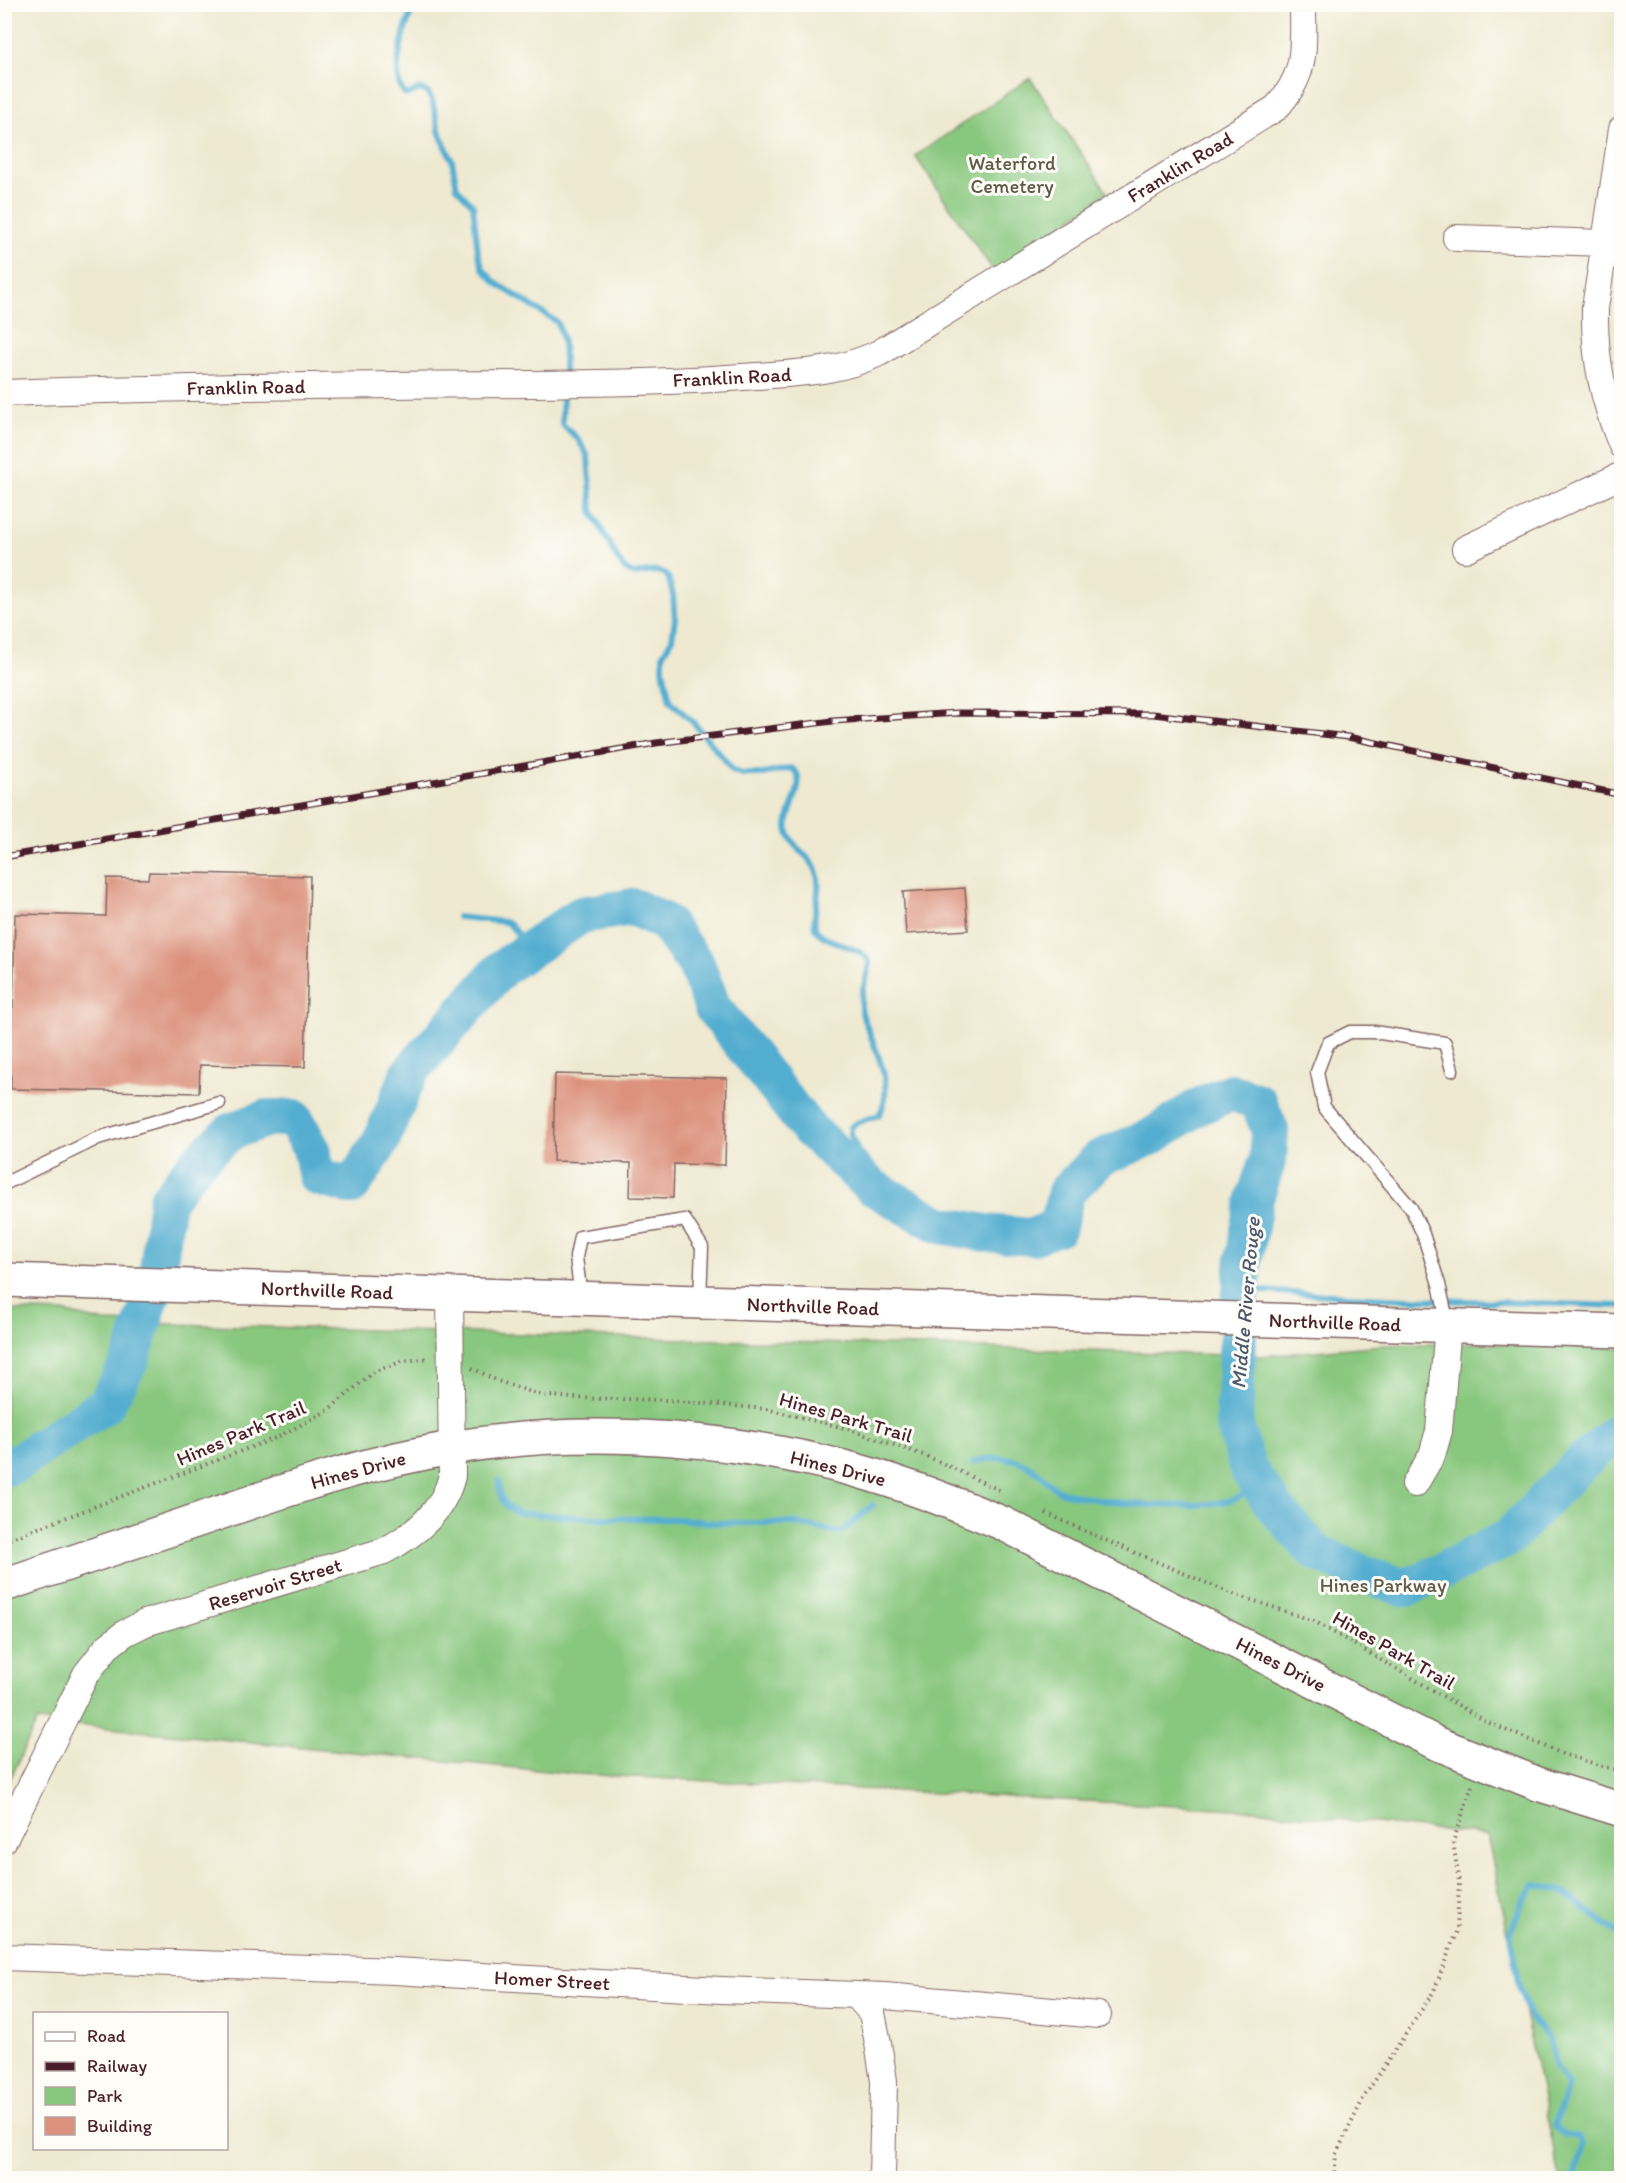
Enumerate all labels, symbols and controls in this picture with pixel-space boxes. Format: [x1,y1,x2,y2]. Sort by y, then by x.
street label: Franklin Road [1123,126,1237,208]
park label: Waterford Cemetery [968,151,1056,198]
street label: Franklin Road [672,362,792,392]
street label: Franklin Road [186,374,306,400]
water label: Middle River Rouge [1225,1215,1265,1390]
street label: Northville Road [260,1276,394,1304]
street label: Northville Road [746,1292,880,1320]
street label: Northville Road [1268,1308,1402,1336]
street label: Hines Park Trail [777,1386,916,1448]
street label: Hines Park Trail [173,1395,309,1471]
street label: Hines Drive [788,1445,888,1491]
street label: Hines Drive [308,1446,408,1494]
street label: Reservoir Street [206,1552,344,1616]
park label: Hines Parkway [1320,1573,1447,1597]
street label: Hines Park Trail [1328,1605,1460,1695]
street label: Hines Drive [1232,1631,1330,1697]
street label: Homer Street [494,1965,611,1995]
legend [33,2012,228,2150]
text: Road [87,2025,126,2047]
text: Railway [87,2055,148,2077]
text: Park [87,2085,122,2107]
text: Building [87,2115,153,2137]

